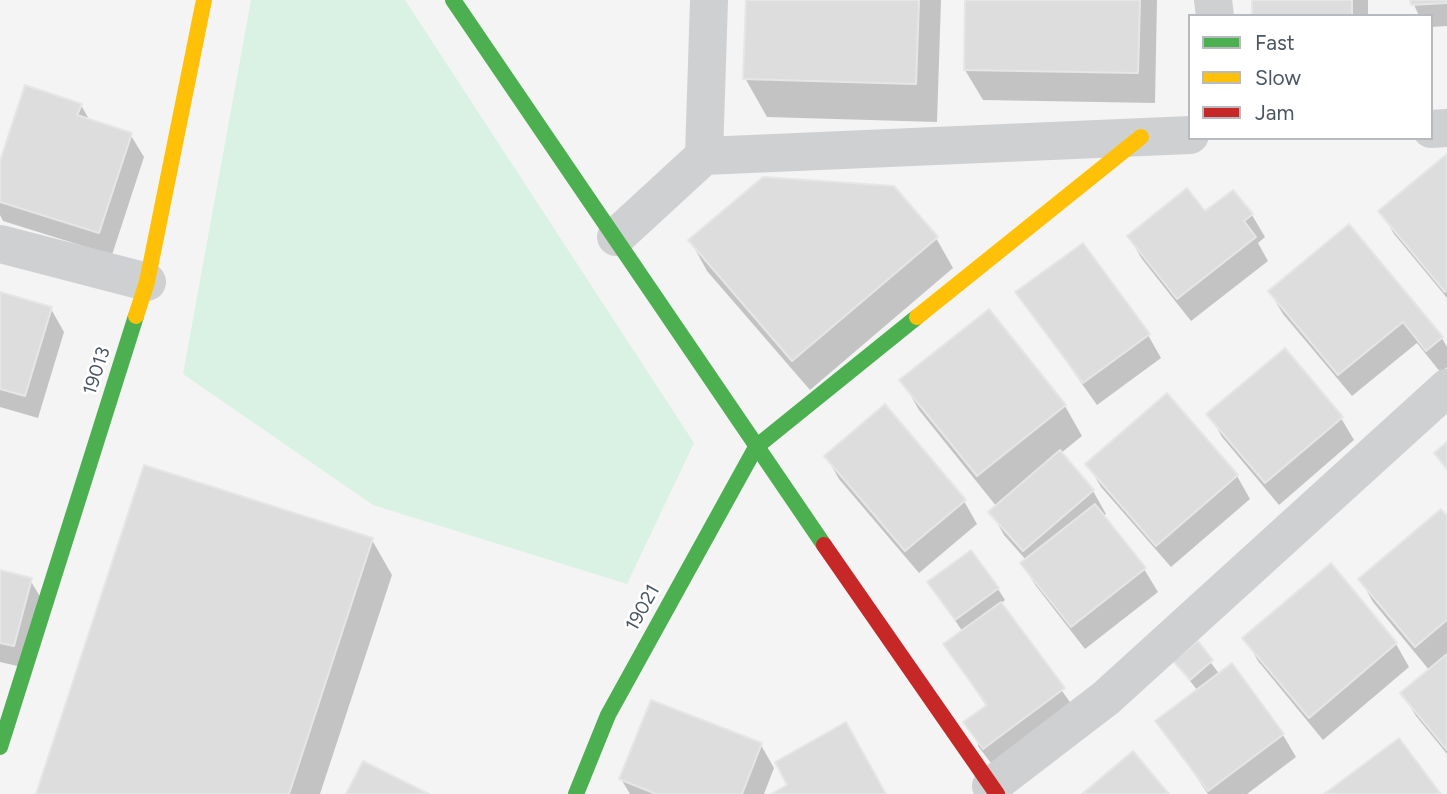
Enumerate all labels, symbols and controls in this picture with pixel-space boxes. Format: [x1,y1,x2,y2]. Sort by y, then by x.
legend [1188,14,1433,140]
text: Fast [1255,30,1295,55]
text: Slow [1255,65,1301,90]
text: Jam [1255,100,1294,125]
street label: 19013 [79,344,115,398]
street label: 19021 [621,581,665,635]

